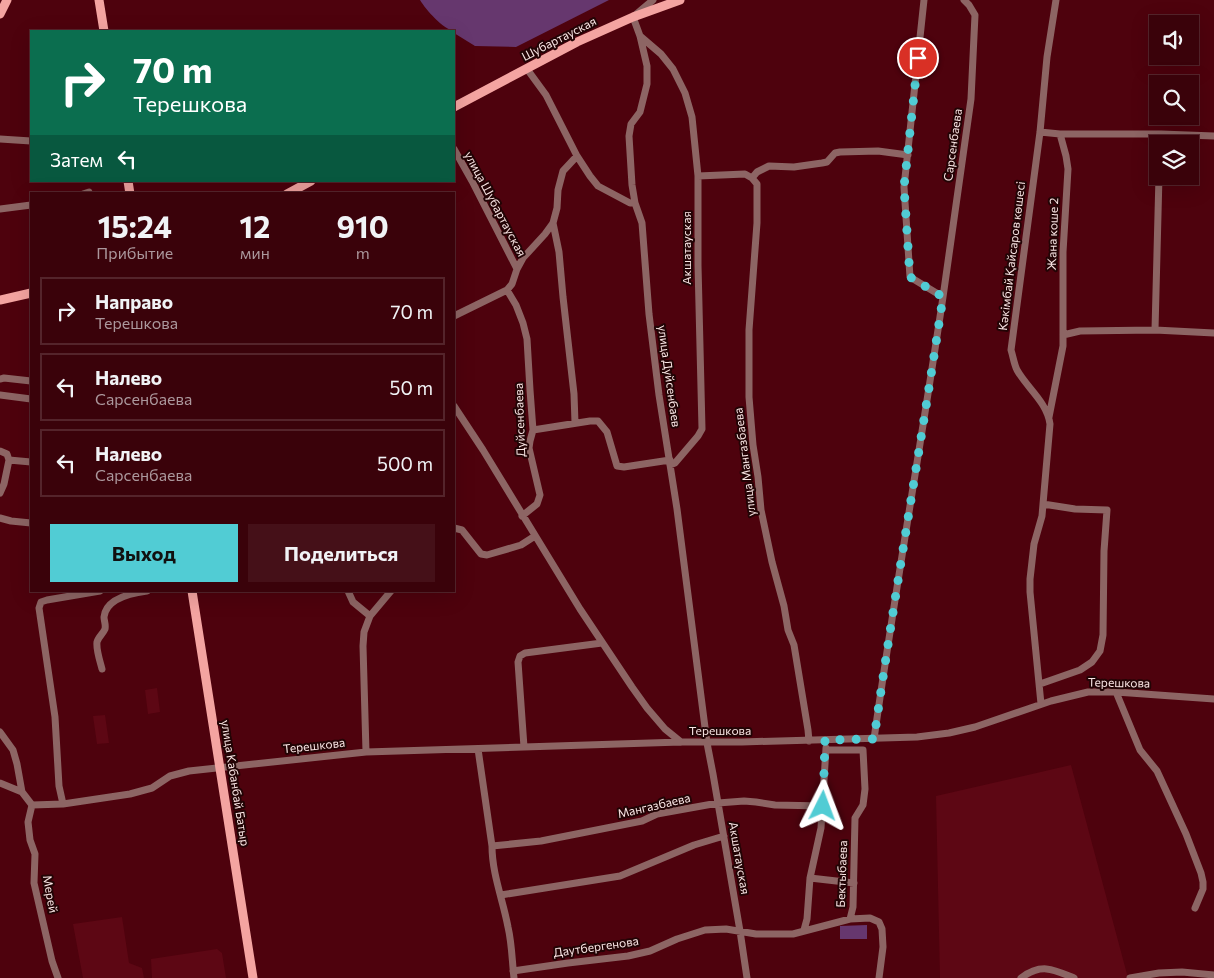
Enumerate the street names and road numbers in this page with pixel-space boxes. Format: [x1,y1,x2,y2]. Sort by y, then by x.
street label: Шубартауская [519,13,598,63]
street label: Сарсенбаева [940,108,964,182]
street label: улица Шубартауская [462,149,530,258]
street label: Кәкімбай Қайсаров көшесі [995,180,1027,331]
street label: Жана коше 2 [1044,197,1060,270]
street label: Акшатауская [679,211,693,285]
street label: улица Дуйсенбаев [656,324,684,428]
street label: Дуйсенбаева [511,383,527,457]
street label: улица Мангазбаева [730,407,758,517]
street label: Терешкова [1088,674,1150,690]
street label: улица Кабанбай Батыр [219,719,253,847]
street label: Терешкова [689,723,751,737]
street label: Терешкова [282,735,346,755]
street label: Мангазбаева [616,790,691,820]
street label: Акшатауская [727,820,753,895]
street label: Бектыбаева [833,840,849,908]
street label: Мерей [41,874,61,914]
street label: Даутбергенова [552,933,639,959]

